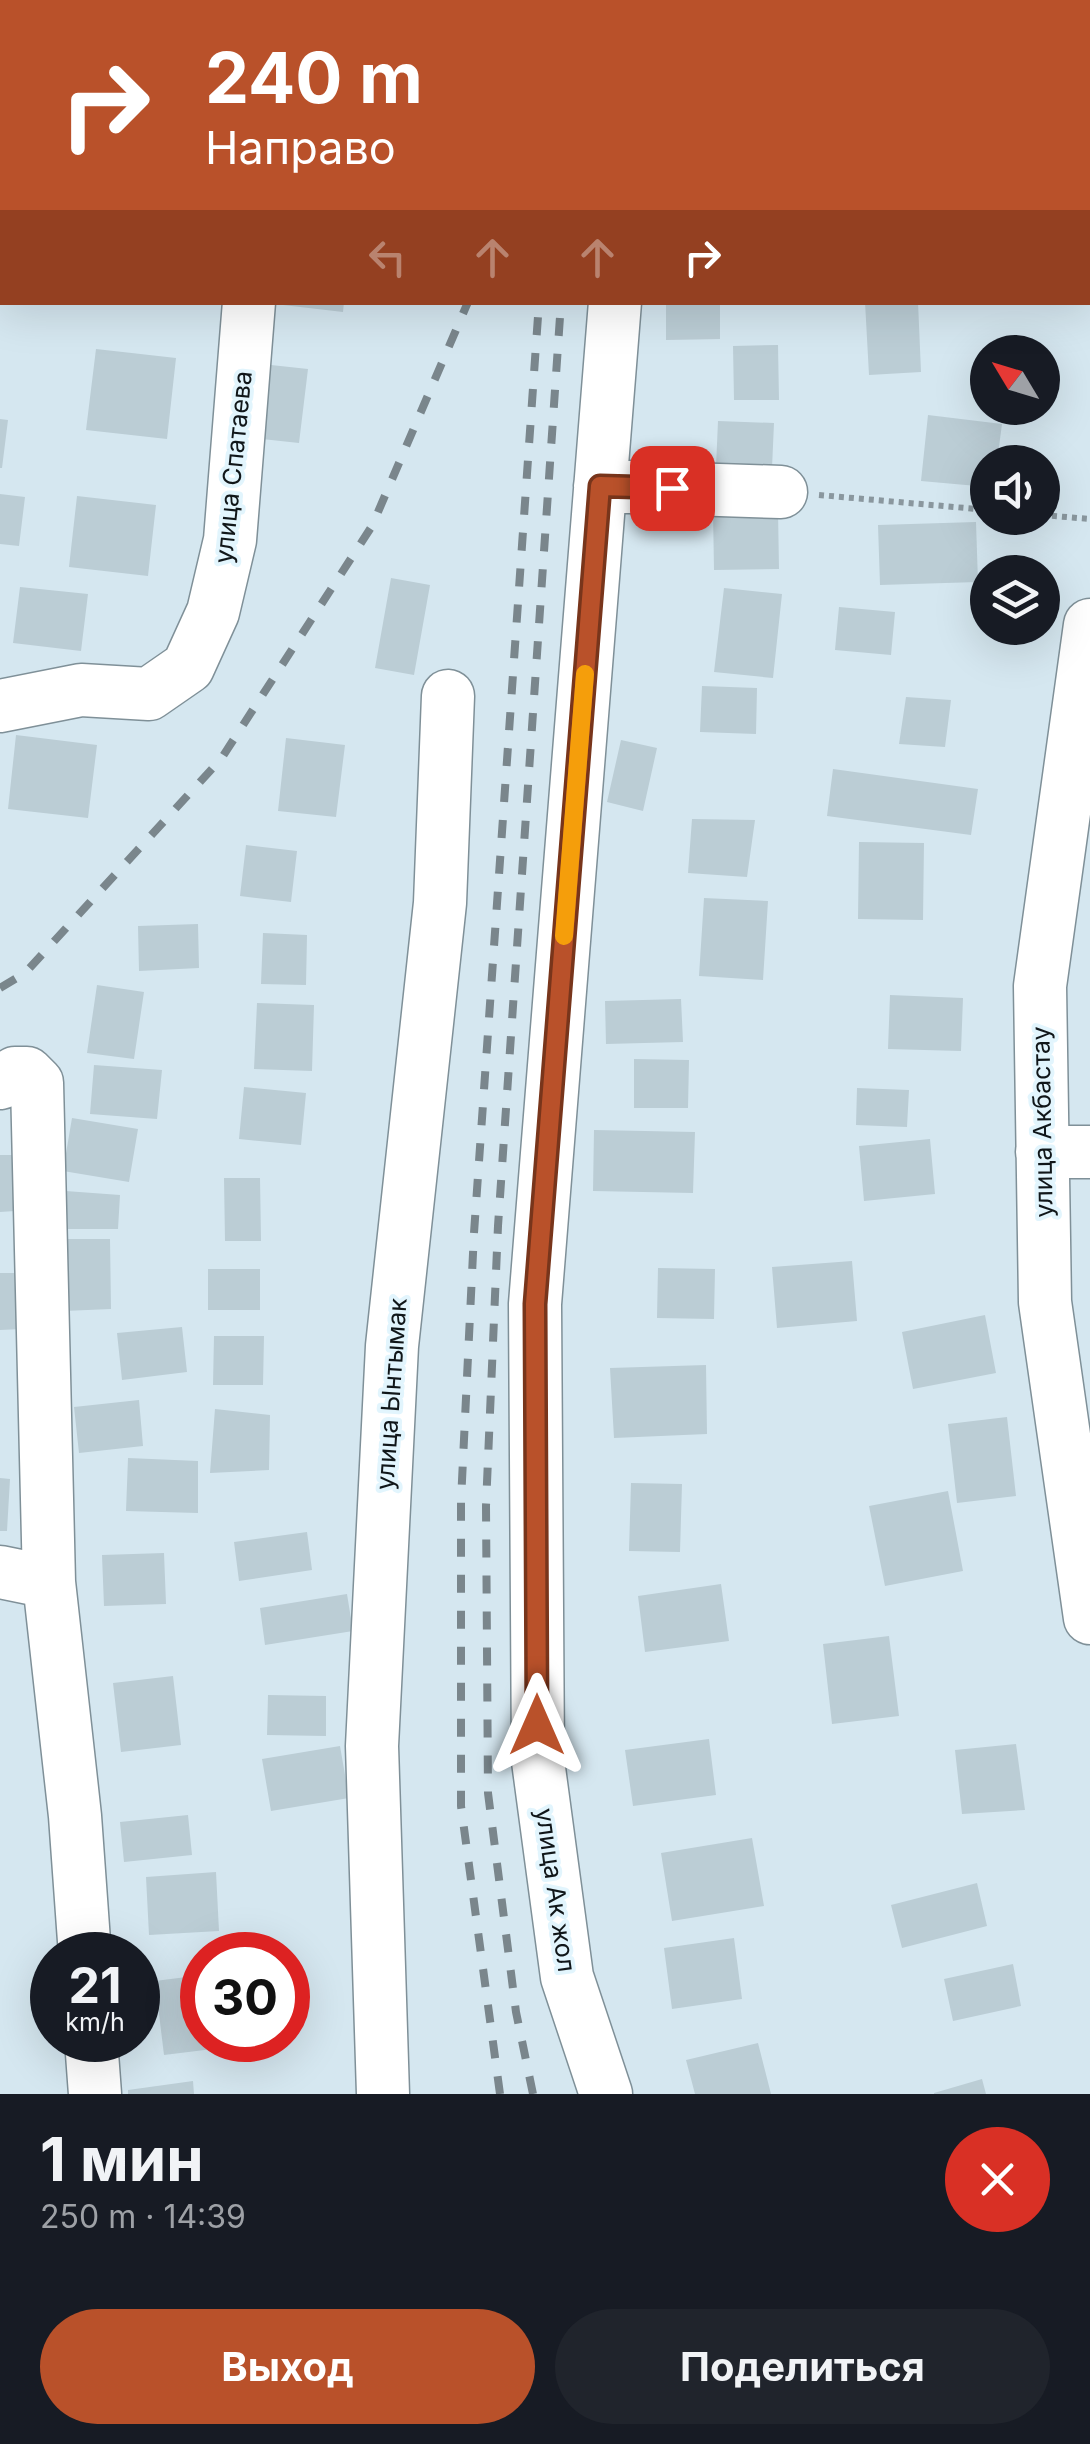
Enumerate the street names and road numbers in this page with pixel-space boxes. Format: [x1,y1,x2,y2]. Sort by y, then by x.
street label: улица Спатаева [208,369,258,565]
street label: улица Акбастау [1025,1026,1059,1218]
street label: улица Ынтымак [369,1297,413,1491]
street label: улица Ак жол [530,1806,582,1974]

